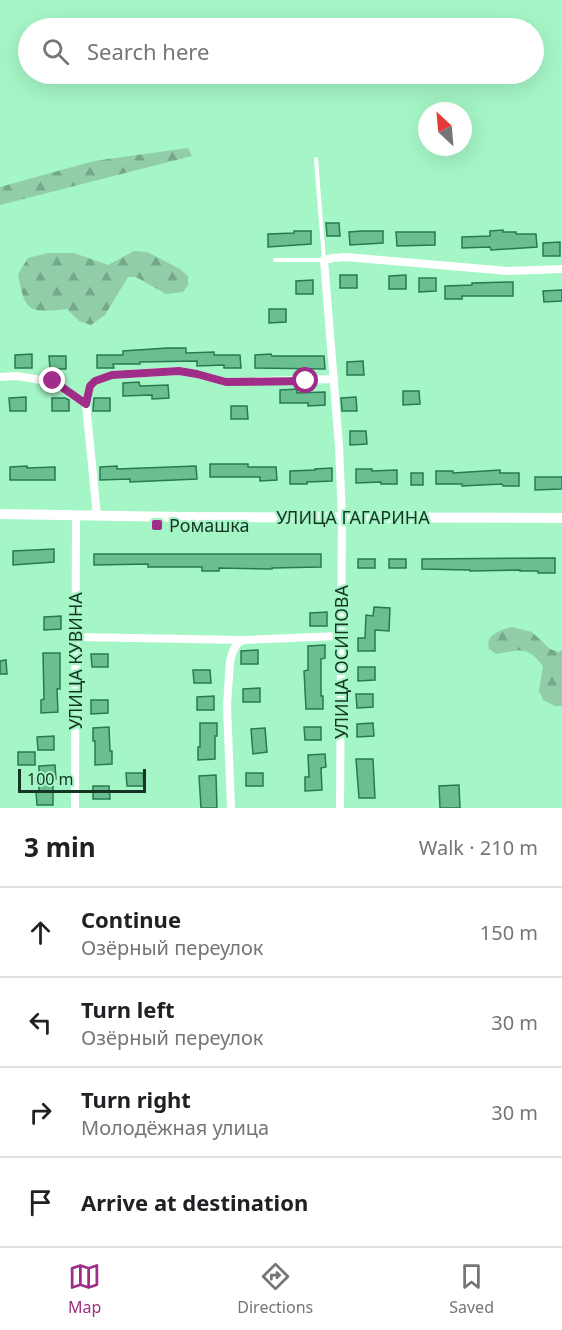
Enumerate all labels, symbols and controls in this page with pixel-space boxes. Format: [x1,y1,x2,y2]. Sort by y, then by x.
search box [18,18,544,84]
icon: search [39,35,72,68]
text: Search here [87,36,209,66]
north arrow [418,102,472,156]
route end [39,367,65,393]
route start [292,367,318,393]
street label: УЛИЦА ГАГАРИНА [276,505,430,529]
place label: Ромашка [169,513,250,537]
marker: Ромашка [150,518,164,532]
street label: УЛИЦА ОСИПОВА [329,584,353,739]
street label: УЛИЦА КУВИНА [63,592,87,730]
scale bar [18,766,146,794]
text: 100 m [27,768,74,790]
text: 3 min [24,829,96,865]
text: Walk · 210 m [419,834,538,861]
text: Continue [81,904,181,934]
icon: ahead [24,916,57,949]
text: 150 m [480,919,538,946]
text: Озёрный переулок [81,934,263,961]
text: Turn left [81,994,175,1024]
icon: left [24,1006,57,1039]
text: 30 m [491,1009,538,1036]
text: Озёрный переулок [81,1024,263,1051]
text: Turn right [81,1084,191,1114]
icon: right [24,1096,57,1129]
text: 30 m [491,1099,538,1126]
text: Молодёжная улица [81,1114,269,1141]
icon: arrive [24,1186,57,1219]
text: Arrive at destination [81,1187,308,1217]
tab: Map [68,1260,101,1318]
tab: Directions [237,1260,313,1318]
tab: Saved [449,1260,494,1318]

